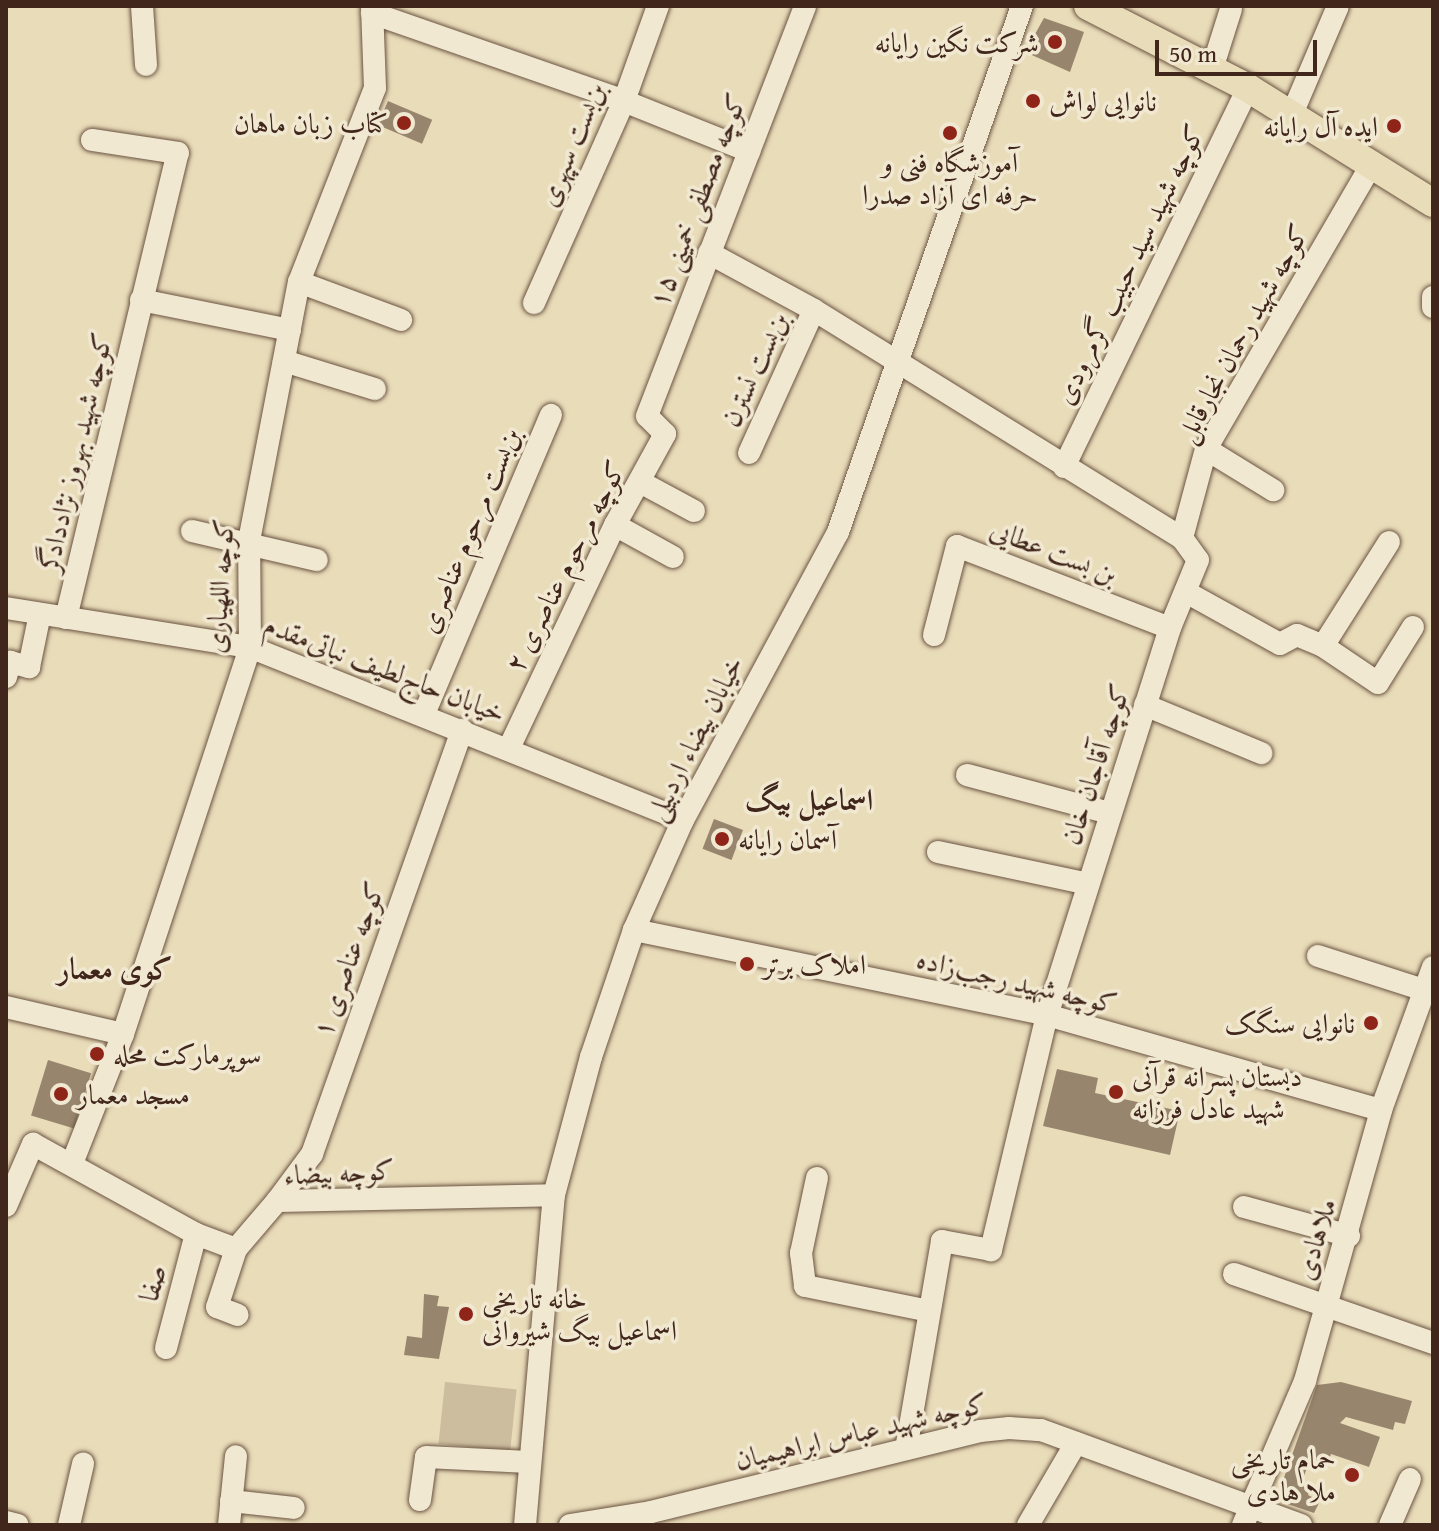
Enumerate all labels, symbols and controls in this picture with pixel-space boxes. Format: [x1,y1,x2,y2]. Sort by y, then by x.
scale bar [1159,24,1321,74]
place label: شرکت نگین رایانه [874,25,1039,59]
marker: شرکت نگین رایانه [1046,33,1064,51]
text: 50 m [1169,36,1217,71]
street label: بن‌بست سپهری [530,77,612,211]
place label: نانوایی لواش [1049,84,1157,118]
street label: کوچه مصطفی خمینی ۱۵ [641,88,753,312]
marker: نانوایی لواش [1024,92,1042,110]
place label: کتاب زبان ماهان [234,106,388,140]
place label: ایده آل رایانه [1263,109,1378,143]
marker: کتاب زبان ماهان [395,114,413,132]
marker: ایده آل رایانه [1385,117,1403,135]
street label: کوچه شهید سید حبیب گرمرودی [1047,119,1211,409]
marker: آموزشگاه فنی و حرفه ای آزاد صدرا [941,124,959,142]
place label: آموزشگاه فنی و حرفه ای آزاد صدرا [862,145,1038,211]
street label: کوچه شهید رحمان نجارقابل [1168,218,1316,448]
street label: بن‌بست نسترن [713,306,795,432]
street label: کوچه شهید بهروز نژاددادگر [31,329,119,575]
street label: بن‌بست مرحوم عناصری [411,422,527,638]
street label: کوچه مرحوم عناصری ۲ [497,455,633,677]
street label: بن بست عطایی [986,511,1122,591]
street label: کوچه اللهیاری [198,517,240,655]
street label: خیابان حاج‌لطیف نباتی‌مقدم [260,607,510,729]
street label: خیابان بیضاء اردبیلی [638,650,750,826]
street label: کوچه آقاجان خان [1053,679,1137,849]
district label: اسماعیل بیگ [745,781,873,817]
place label: آسمان رایانه [738,822,837,856]
marker: آسمان رایانه [713,830,731,848]
street label: کوچه عناصری ۱ [304,877,392,1041]
street label: کوچه شهید رجب‌زاده [913,942,1121,1020]
place label: املاک برتر [763,947,866,981]
district label: کوی معمار [57,950,173,986]
marker: املاک برتر [738,955,756,973]
place label: نانوایی سنگک [1225,1006,1355,1040]
marker: نانوایی سنگک [1362,1014,1380,1032]
place label: سوپرمارکت محله [113,1037,261,1071]
marker: سوپرمارکت محله [88,1045,106,1063]
place label: دبستان پسرانه قرآنی شهید عادل فرزانه [1132,1059,1302,1125]
place label: مسجد معمار [77,1077,190,1111]
marker: دبستان پسرانه قرآنی شهید عادل فرزانه [1107,1083,1125,1101]
marker: مسجد معمار [52,1085,70,1103]
street label: کوچه بیضاء [283,1152,395,1192]
street label: ملاهادی [1287,1194,1343,1284]
street label: صفا [131,1261,173,1305]
place label: خانه تاریخی اسماعیل بیگ شیروانی [482,1281,677,1347]
marker: خانه تاریخی اسماعیل بیگ شیروانی [457,1305,475,1323]
street label: کوچه شهید عباس ابراهیمیان [731,1386,991,1476]
place label: حمام تاریخی ملا هادی [1231,1442,1336,1508]
marker: حمام تاریخی ملا هادی [1343,1466,1361,1484]

